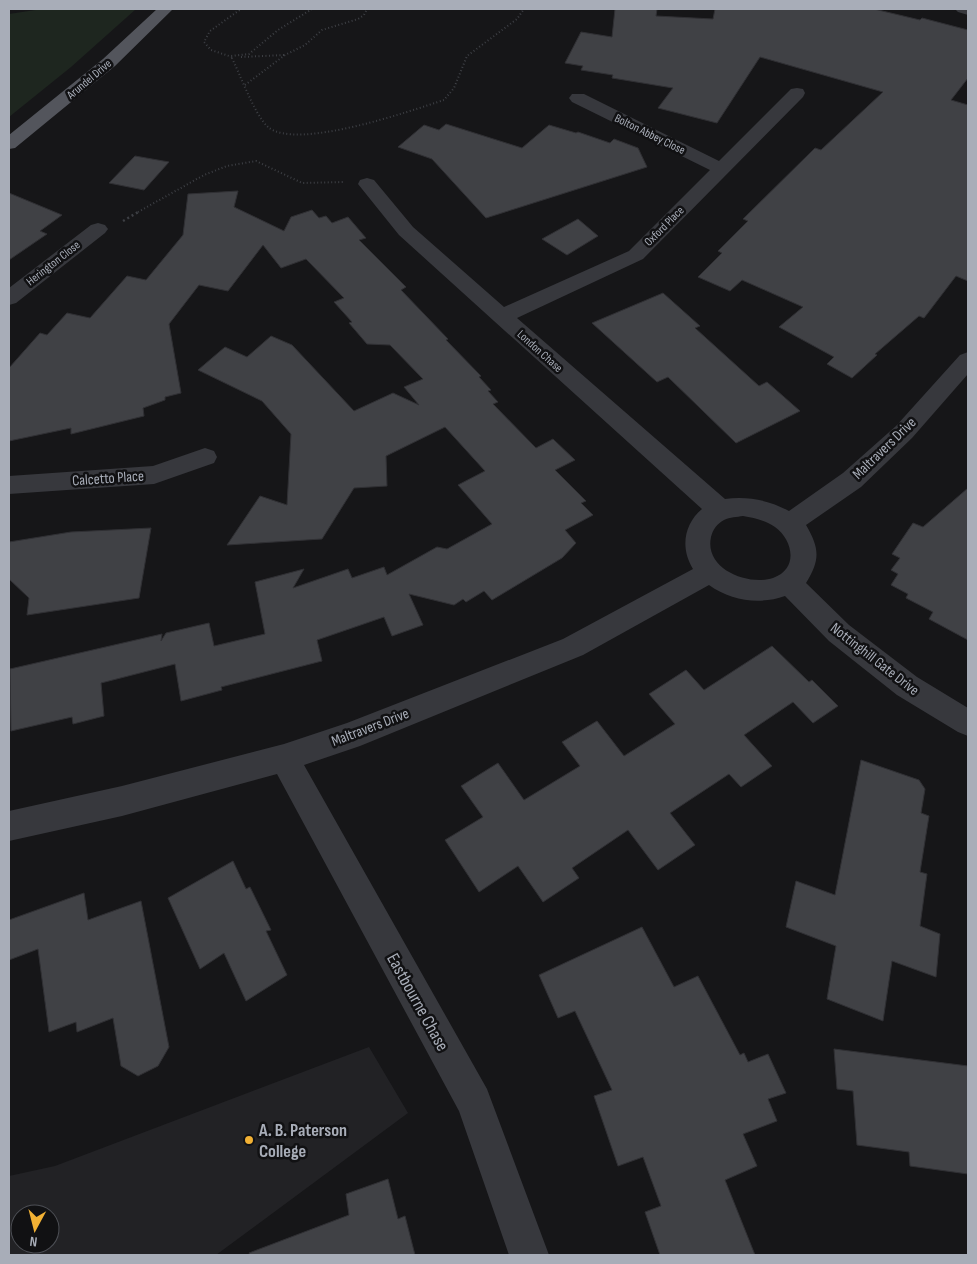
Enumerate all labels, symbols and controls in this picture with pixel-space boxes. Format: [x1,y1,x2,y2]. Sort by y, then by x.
street label: Arundel Drive [63,56,115,103]
street label: Bolton Abbey Close [612,111,688,158]
street label: Oxford Place [641,203,688,249]
street label: Herington Close [23,238,83,289]
street label: London Chase [514,327,566,376]
street label: Maltravers Drive [848,413,920,484]
street label: Calcetto Place [71,467,145,490]
street label: Nottinghill Gate Drive [826,619,923,700]
street label: Maltravers Drive [329,704,412,751]
street label: Eastbourne Chase [382,950,453,1055]
place label: A. B. Paterson College [258,1120,347,1162]
marker: A. B. Paterson College [243,1134,255,1146]
north arrow [10,1204,60,1254]
text: N [29,1233,38,1250]

